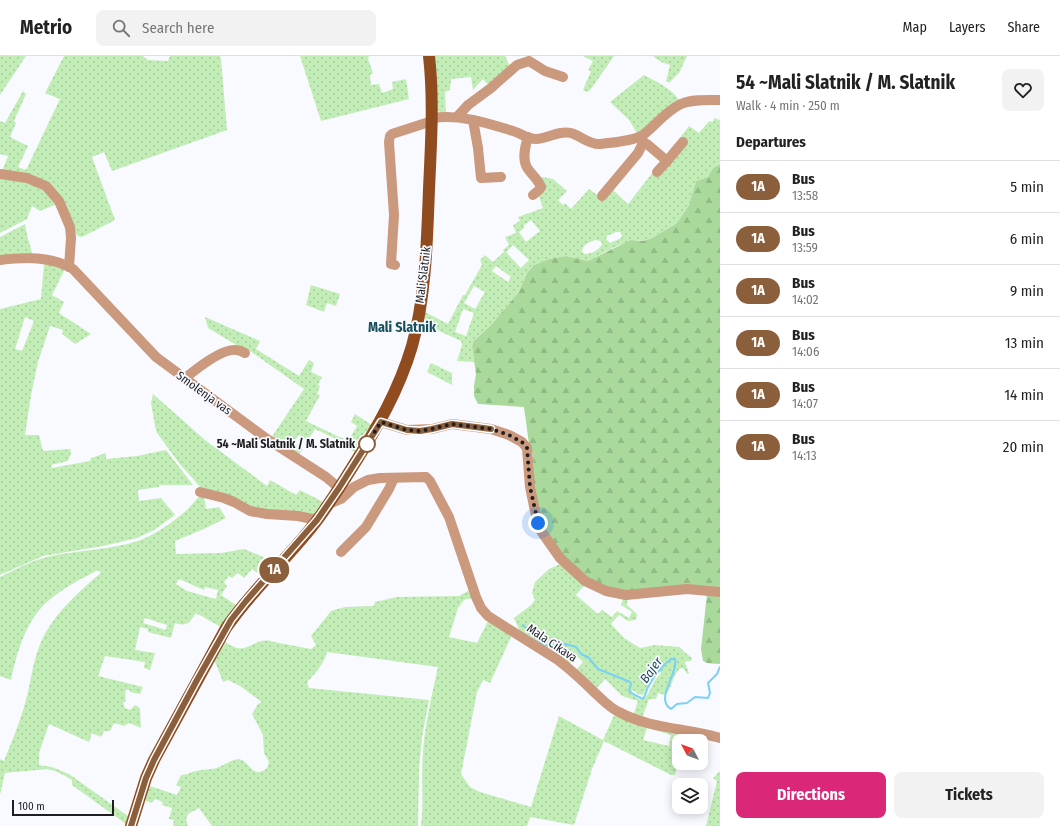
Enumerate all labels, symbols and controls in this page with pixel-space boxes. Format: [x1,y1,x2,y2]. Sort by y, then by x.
search box [96,10,376,46]
text: Metrio [20,16,72,39]
icon: search [110,17,132,39]
text: Search here [142,19,214,37]
text: Map [903,19,927,36]
text: Layers [949,19,985,36]
text: Share [1007,19,1040,36]
button: heart [1002,69,1044,111]
text: 54 ~Mali Slatnik / M. Slatnik [736,71,955,94]
text: Walk · 4 min · 250 m [736,98,840,113]
text: Departures [736,133,806,151]
text: Bus [792,170,815,188]
text: 1A [751,178,765,195]
text: 5 min [1010,178,1044,196]
text: 13:58 [792,188,818,203]
text: Bus [792,222,815,240]
text: 1A [751,230,765,247]
text: 6 min [1010,230,1044,248]
text: 13:59 [792,240,818,255]
street label: Mali Slatnik [413,245,433,304]
text: Bus [792,274,815,292]
text: 1A [751,282,765,299]
text: 9 min [1010,282,1044,300]
text: 14:02 [792,292,818,307]
district label: Mali Slatnik [368,319,437,336]
text: Bus [792,326,815,344]
text: 1A [751,334,765,351]
text: 13 min [1005,334,1044,352]
text: 14:06 [792,344,819,359]
street label: Smolenja vas [174,368,234,418]
text: Bus [792,378,815,396]
text: 1A [751,386,765,403]
text: 14 min [1004,386,1044,404]
text: 14:07 [792,396,818,411]
text: Bus [792,430,815,448]
marker: 54 ~Mali Slatnik / M. Slatnik [358,435,376,453]
place label: 54 ~Mali Slatnik / M. Slatnik [217,437,356,451]
text: 1A [751,438,765,455]
text: 20 min [1003,438,1044,456]
text: 14:13 [792,448,817,463]
your location [528,513,548,533]
line badge: 1A [256,557,292,583]
text: 1A [267,561,281,578]
street label: Mala Cikava [524,621,580,665]
water label: Bajer [637,654,666,686]
north arrow [672,734,708,770]
map controls [672,734,708,814]
button: Directions [736,772,886,818]
button: Tickets [894,772,1044,818]
button: layers [672,778,708,814]
scale bar [12,798,114,817]
text: 100 m [18,800,45,813]

